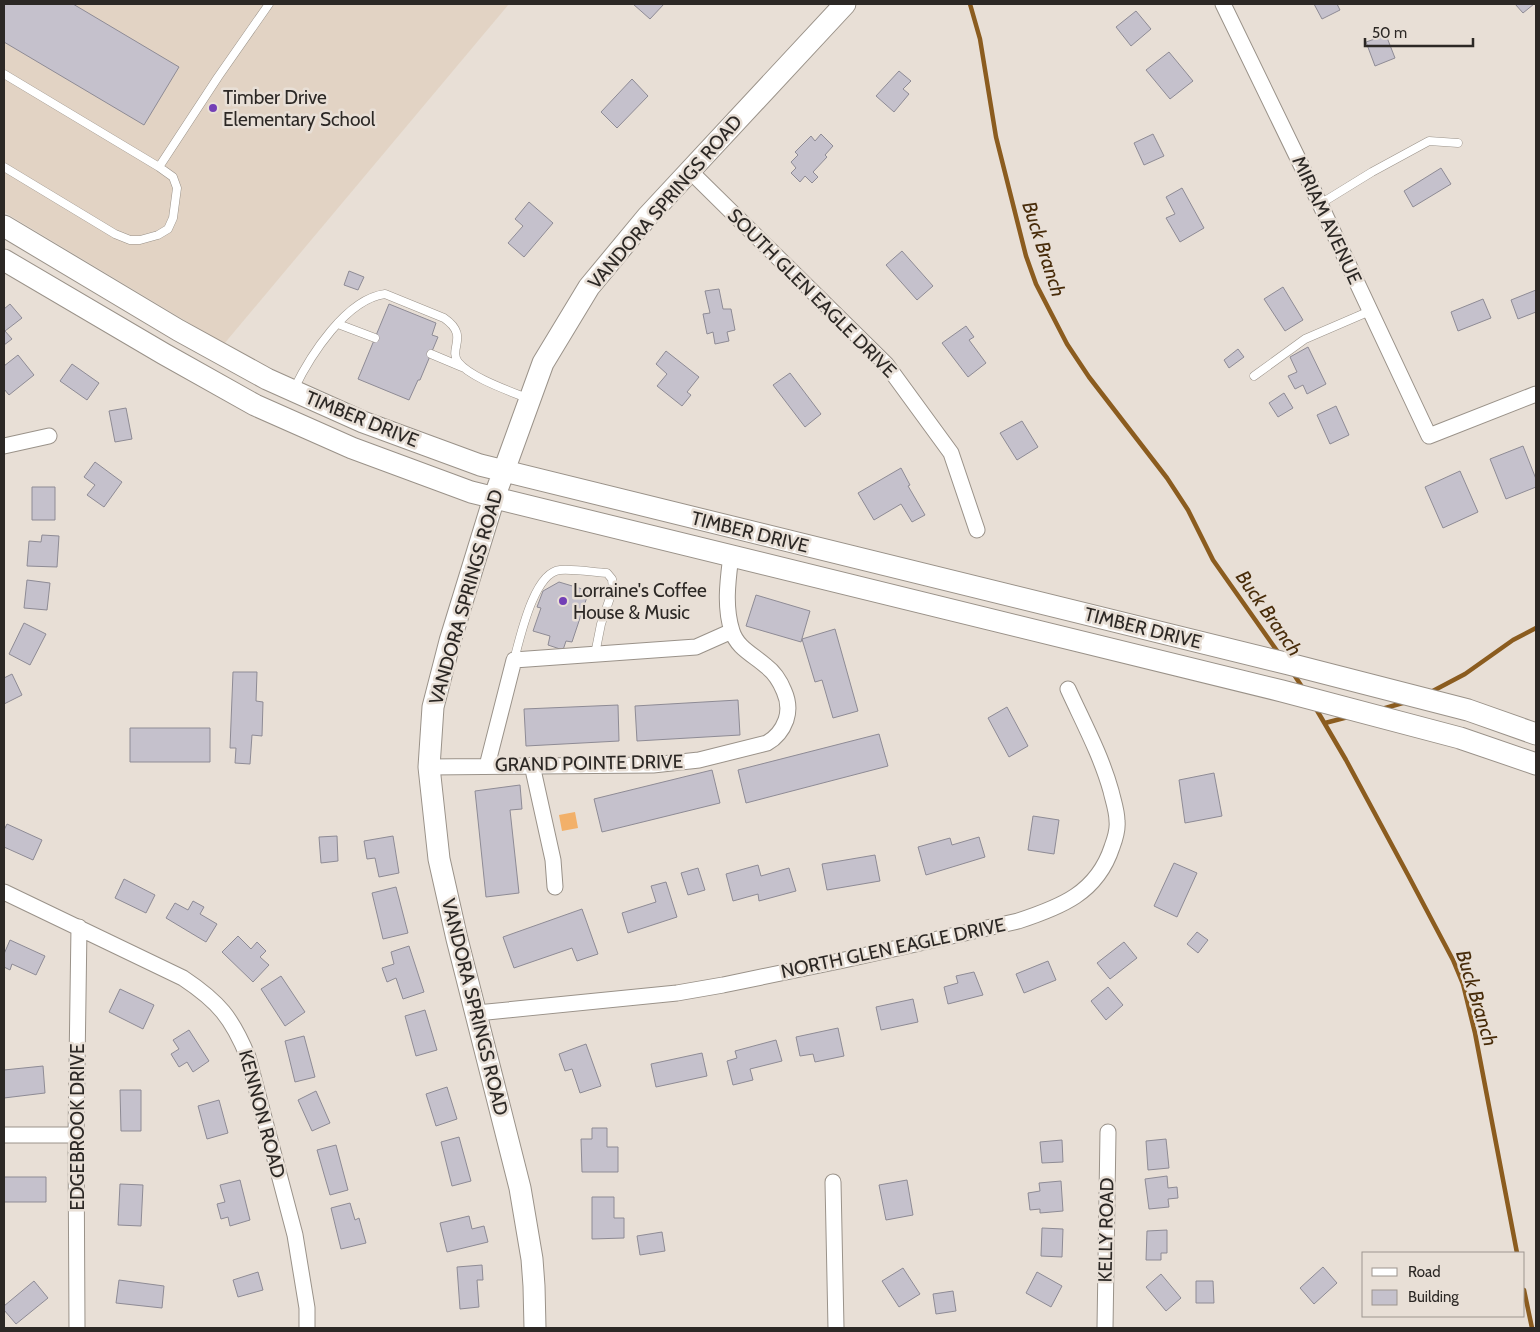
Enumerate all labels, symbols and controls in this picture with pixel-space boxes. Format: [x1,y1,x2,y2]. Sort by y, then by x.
scale bar [1365,15,1472,47]
text: 50 m [1372,24,1407,42]
place label: Timber Drive Elementary School [223,86,376,131]
marker: Timber Drive Elementary School [207,102,219,114]
street label: VANDORA SPRINGS ROAD [583,110,747,294]
street label: MIRIAM AVENUE [1287,152,1367,288]
water label: Buck Branch [1017,198,1071,300]
street label: SOUTH GLEN EAGLE DRIVE [723,204,901,382]
street label: TIMBER DRIVE [302,386,422,452]
street label: VANDORA SPRINGS ROAD [424,487,508,707]
street label: TIMBER DRIVE [689,506,811,558]
water label: Buck Branch [1231,566,1307,660]
place label: Lorraine's Coffee House & Music [573,579,707,624]
marker: Lorraine's Coffee House & Music [557,595,569,607]
street label: TIMBER DRIVE [1082,602,1204,654]
street label: GRAND POINTE DRIVE [495,750,683,776]
street label: VANDORA SPRINGS ROAD [437,896,513,1118]
street label: NORTH GLEN EAGLE DRIVE [779,913,1007,983]
water label: Buck Branch [1451,947,1503,1049]
street label: EDGEBROOK DRIVE [66,1044,89,1210]
street label: KENNON ROAD [234,1047,290,1181]
street label: KELLY ROAD [1094,1177,1118,1283]
legend [1362,1252,1525,1317]
text: Road [1408,1263,1441,1281]
text: Building [1408,1288,1459,1306]

